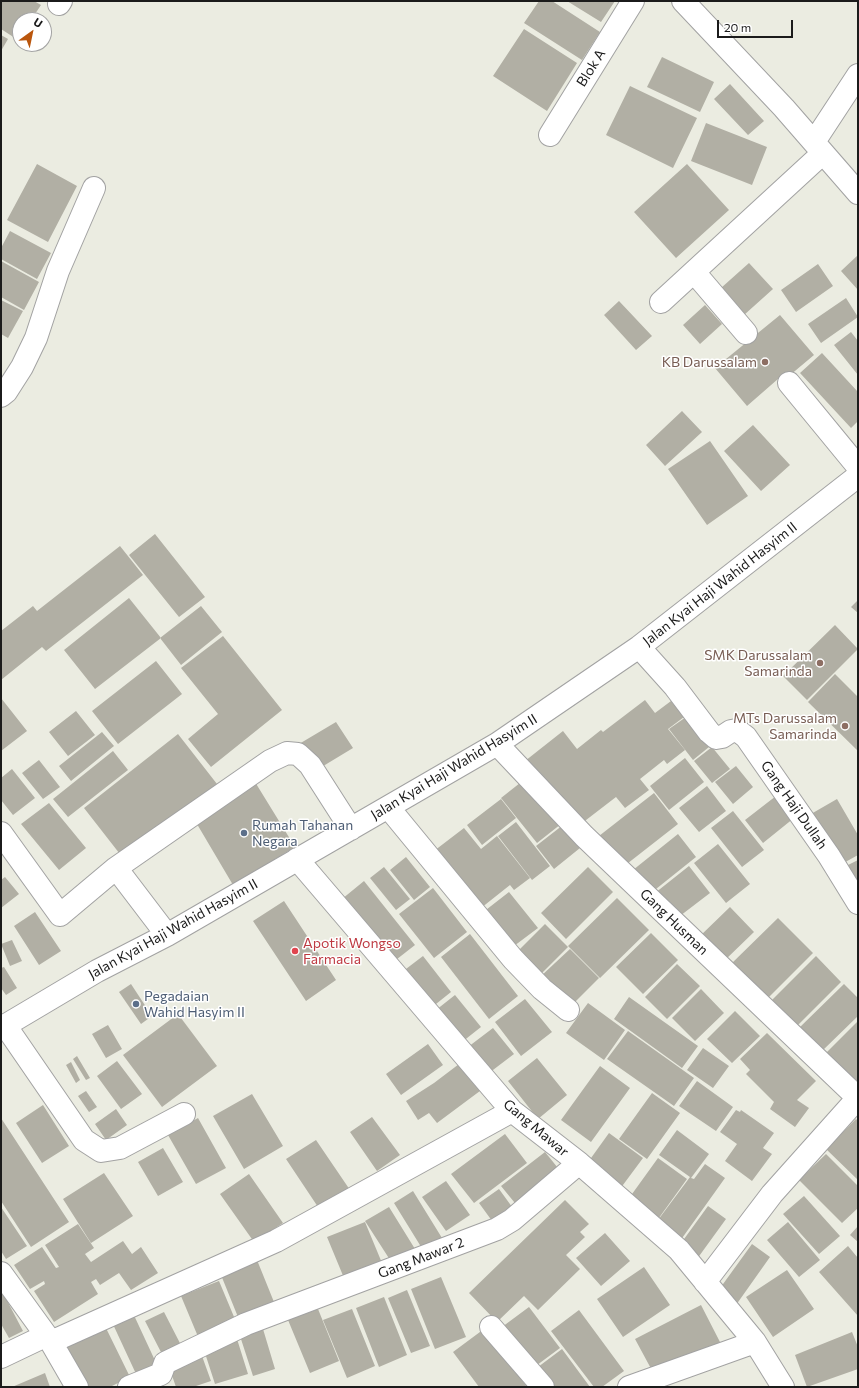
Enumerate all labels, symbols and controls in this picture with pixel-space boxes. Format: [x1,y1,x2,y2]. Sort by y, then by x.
north arrow [12,12,52,52]
scale bar [719,12,795,38]
text: U [31,15,45,30]
text: 20 m [724,20,751,34]
street label: Blok A [573,46,609,90]
place label: KB Darussalam [662,354,757,370]
marker: KB Darussalam [760,357,770,367]
street label: Jalan Kyai Haji Wahid Hasyim II [640,519,800,649]
place label: SMK Darussalam Samarinda [704,647,812,680]
marker: SMK Darussalam Samarinda [815,658,825,668]
place label: MTs Darussalam Samarinda [733,710,837,742]
street label: Jalan Kyai Haji Wahid Hasyim II [368,711,540,823]
marker: MTs Darussalam Samarinda [840,721,850,731]
street label: Gang Haji Dullah [757,758,831,852]
place label: Rumah Tahanan Negara [252,817,353,850]
marker: Rumah Tahanan Negara [239,828,249,838]
street label: Jalan Kyai Haji Wahid Hasyim II [85,875,261,983]
street label: Gang Husman [636,885,712,959]
place label: Apotik Wongso Farmacia [303,935,401,968]
marker: Apotik Wongso Farmacia [290,946,300,956]
place label: Pegadaian Wahid Hasyim II [144,988,245,1020]
marker: Pegadaian Wahid Hasyim II [131,999,141,1009]
street label: Gang Mawar [500,1096,572,1160]
street label: Gang Mawar 2 [376,1234,466,1282]

